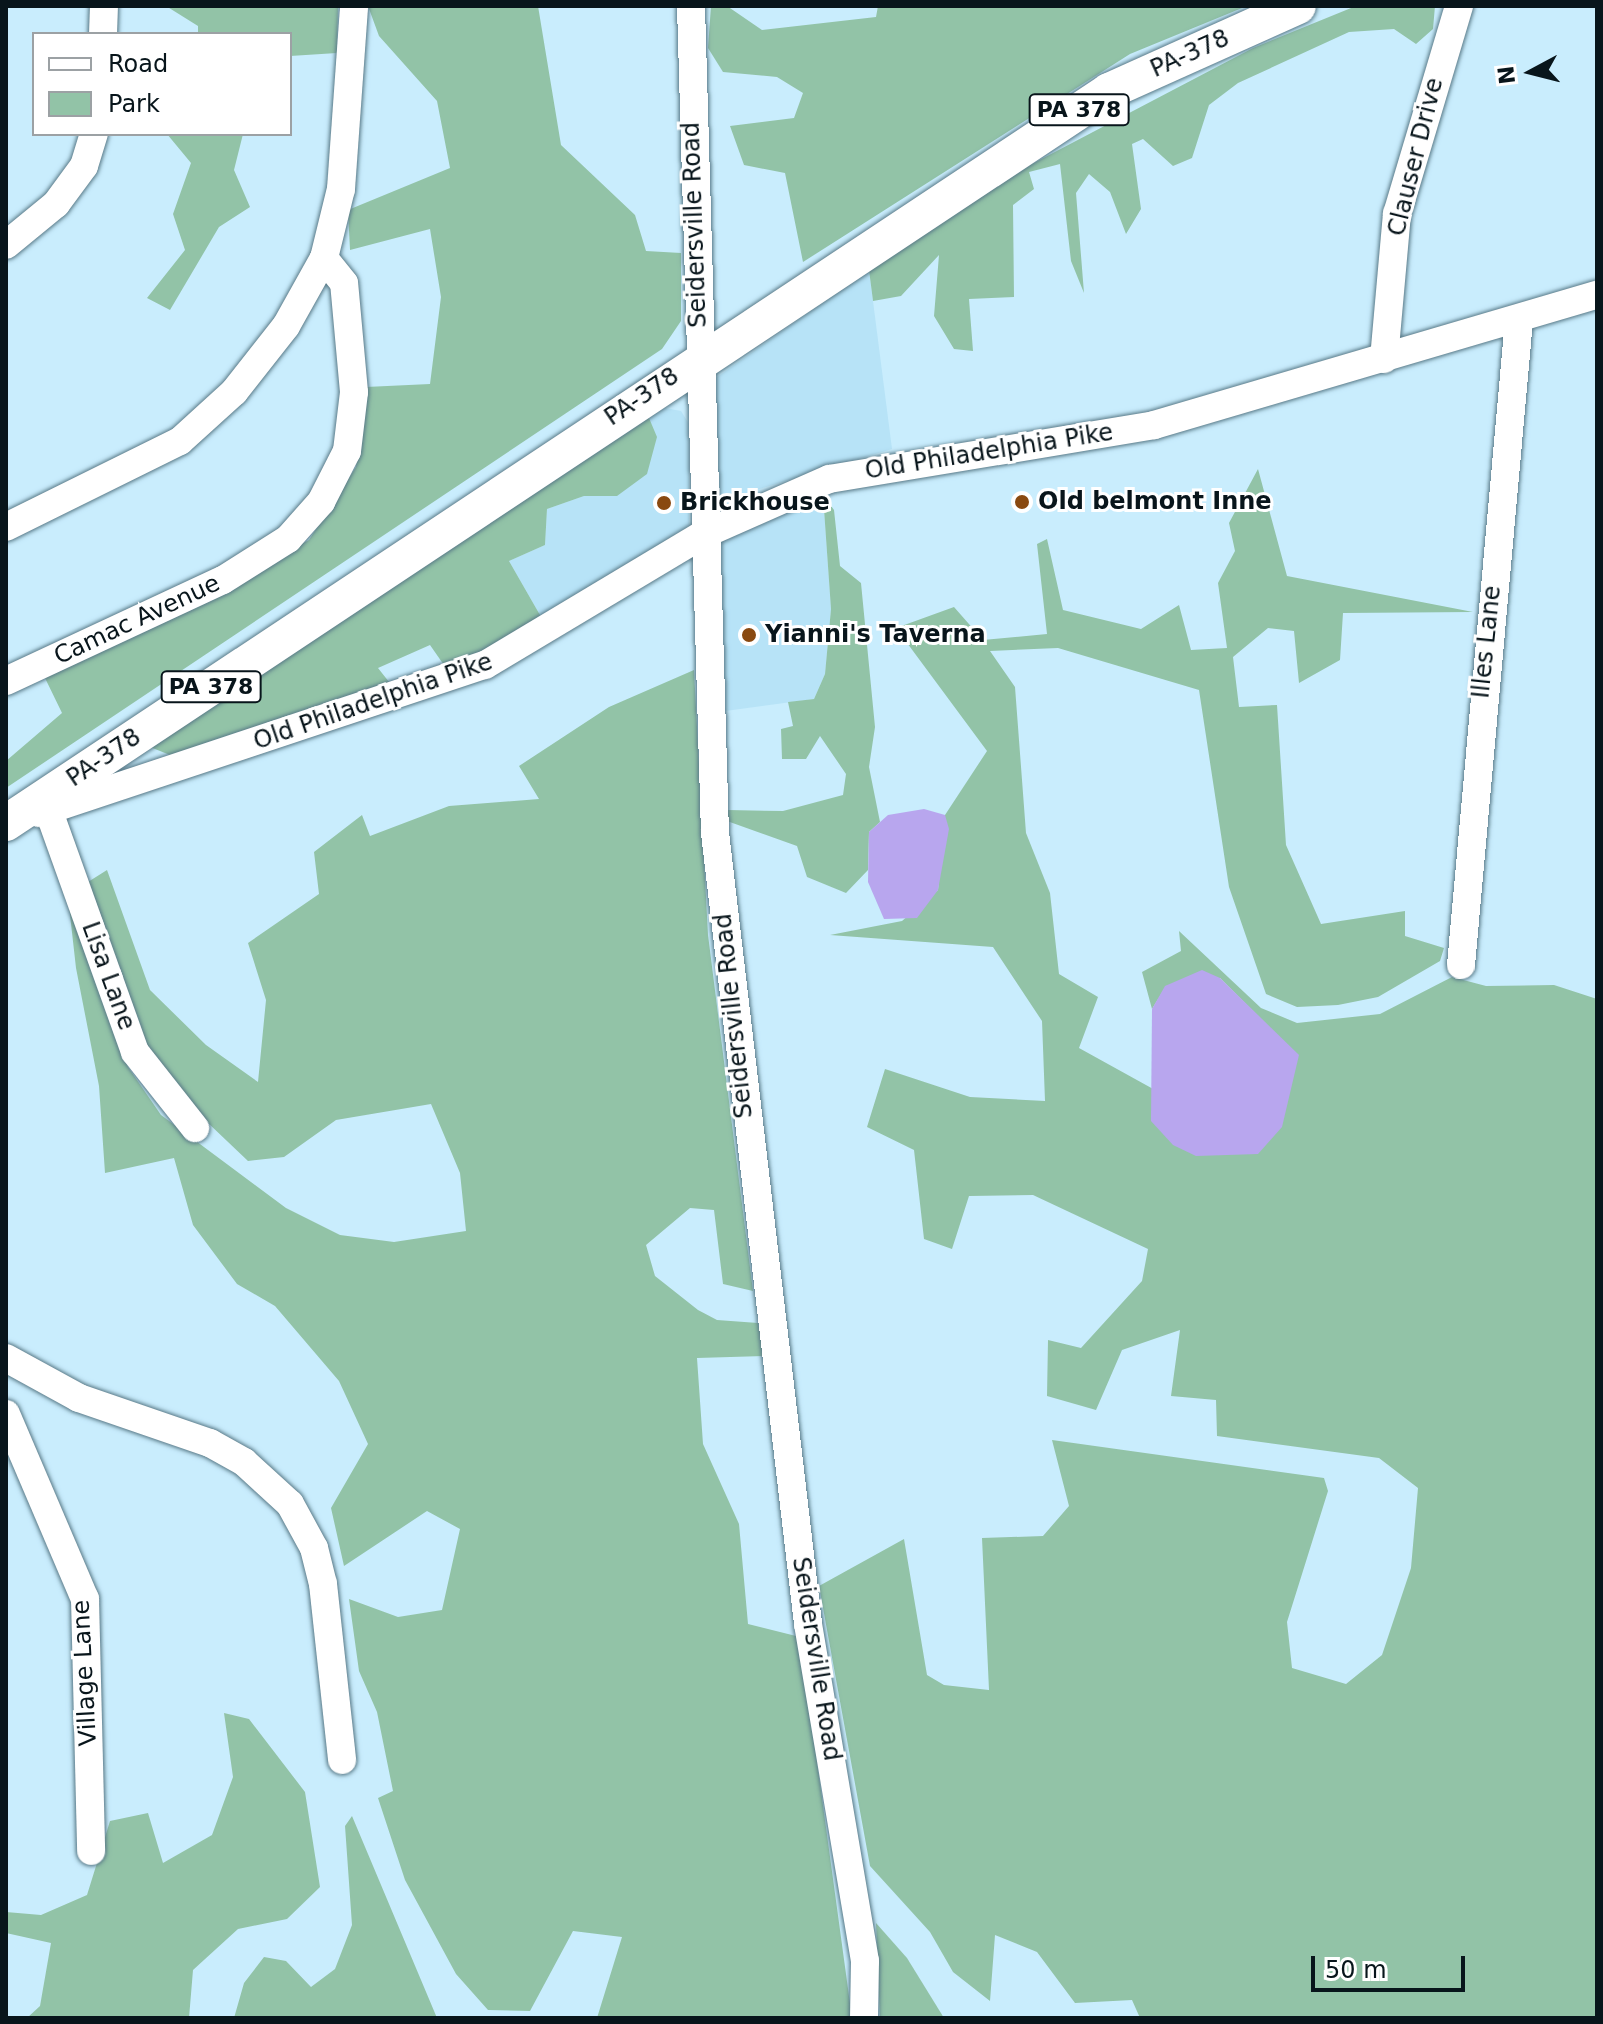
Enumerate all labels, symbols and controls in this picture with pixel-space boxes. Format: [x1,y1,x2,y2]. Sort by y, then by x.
street label: PA-378 [1146,24,1234,84]
legend [32,32,292,136]
north arrow [1491,32,1571,112]
text: Road [108,50,168,78]
text: N [1493,64,1520,86]
street label: Clauser Drive [1382,75,1450,239]
text: Park [108,90,160,118]
road number: PA 378 [1027,92,1131,128]
street label: Seidersville Road [677,122,713,328]
street label: PA-378 [599,362,685,432]
street label: Old Philadelphia Pike [863,418,1115,486]
place label: Old belmont Inne [1038,488,1272,516]
place label: Brickhouse [680,489,830,517]
marker: Old belmont Inne [1013,493,1031,511]
marker: Brickhouse [655,494,673,512]
street label: Camac Avenue [50,569,224,671]
street label: Illes Lane [1467,584,1507,700]
place label: Yianni's Taverna [765,621,986,649]
marker: Yianni's Taverna [740,626,758,644]
street label: Old Philadelphia Pike [250,648,496,756]
road number: PA 378 [159,669,263,705]
street label: PA-378 [61,723,147,793]
street label: Seidersville Road [709,912,759,1120]
street label: Lisa Lane [75,918,141,1034]
street label: Seidersville Road [786,1555,846,1763]
street label: Village Lane [67,1599,103,1747]
scale bar [1315,1940,1469,1990]
text: 50 m [1325,1956,1387,1984]

